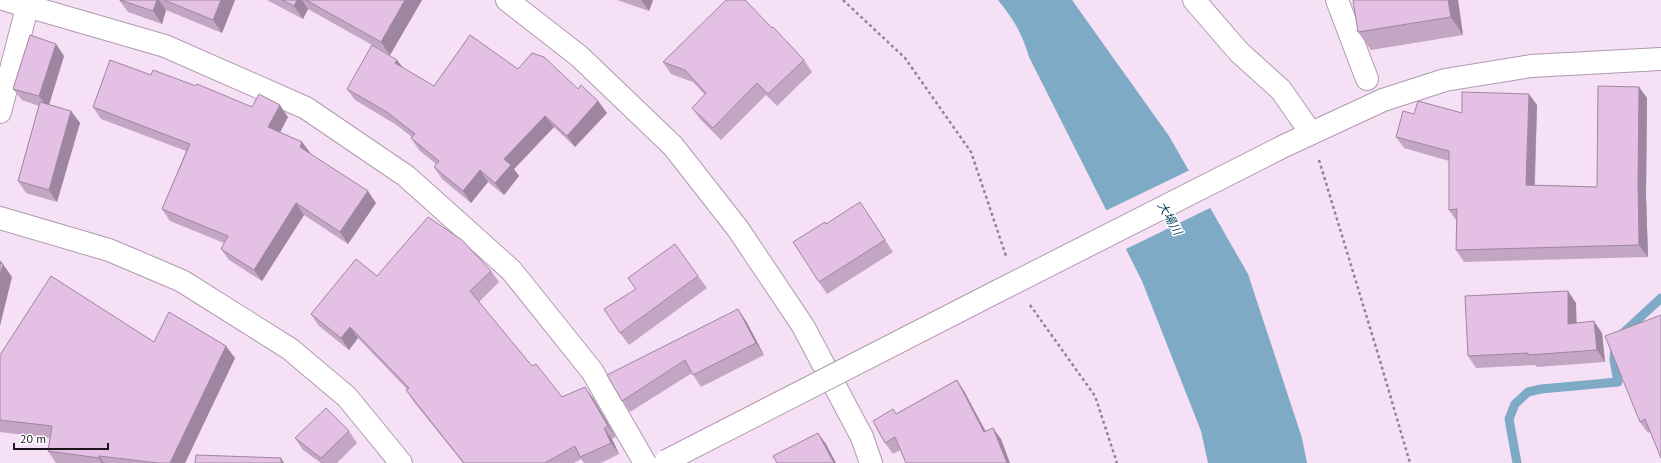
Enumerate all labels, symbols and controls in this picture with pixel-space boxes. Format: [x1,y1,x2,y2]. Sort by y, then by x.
water label: 大場川 [1155,199,1186,239]
scale bar [14,425,108,451]
text: 20 m [20,431,46,446]

